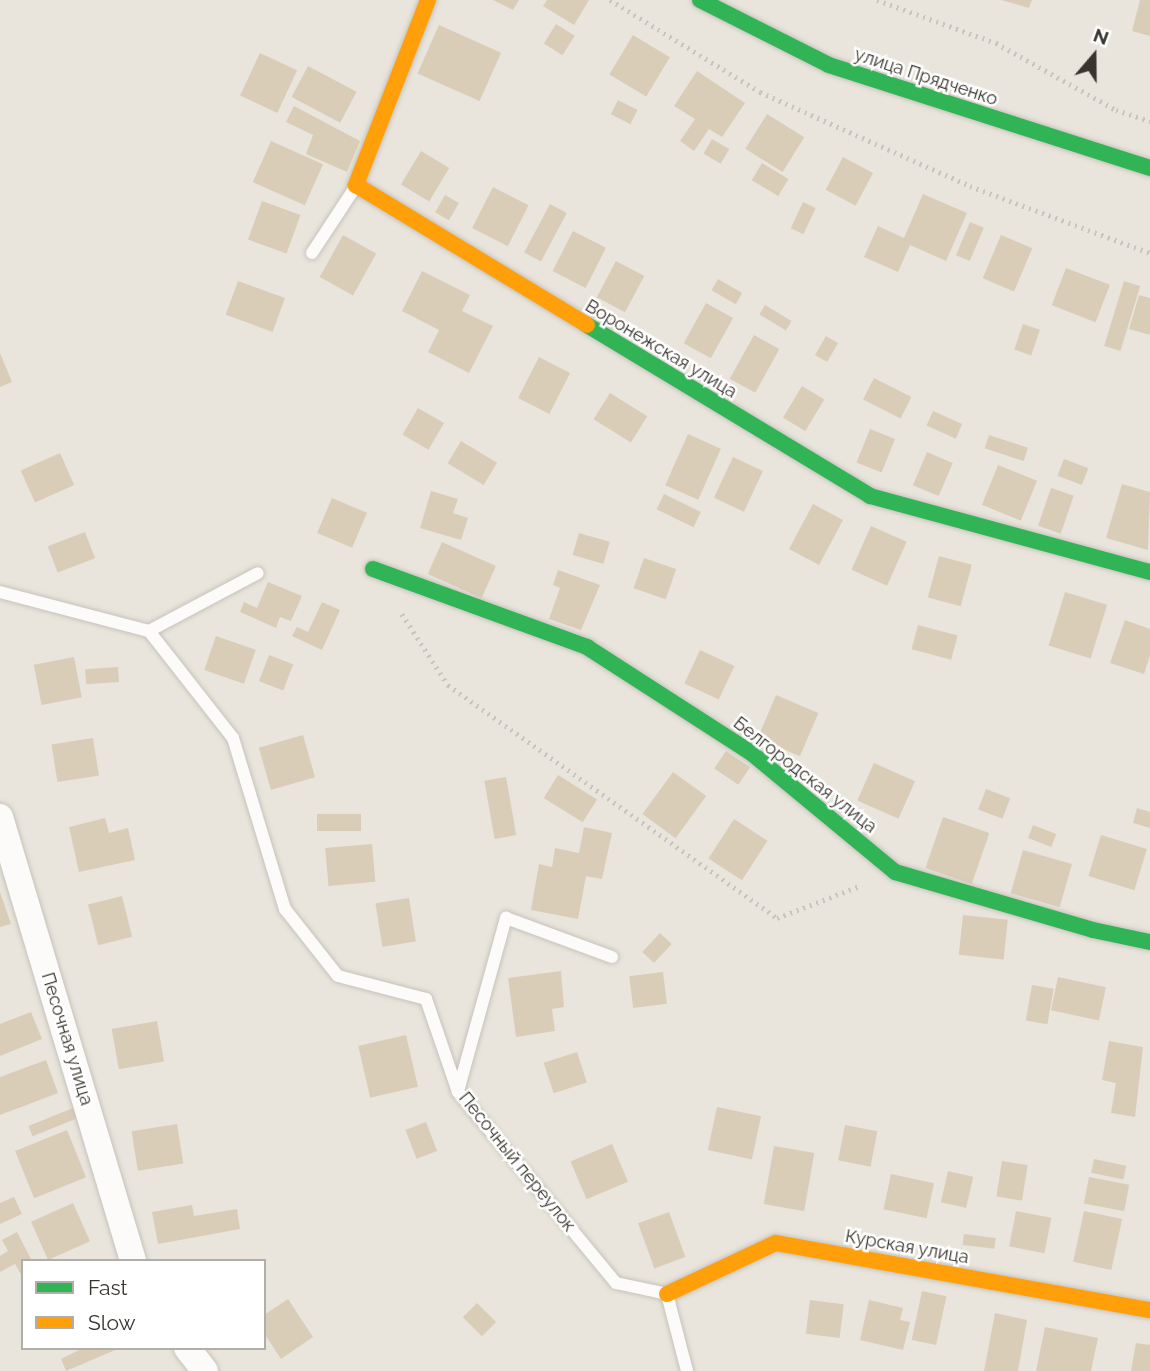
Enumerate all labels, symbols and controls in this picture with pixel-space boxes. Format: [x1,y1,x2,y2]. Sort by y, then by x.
north arrow [1059,21,1129,91]
text: N [1091,23,1112,49]
street label: улица Прядченко [852,44,1000,110]
street label: Воронежская улица [581,295,741,403]
street label: Белгородская улица [729,712,881,838]
street label: Песочная улица [36,970,98,1108]
street label: Песочный переулок [454,1088,580,1236]
street label: Курская улица [843,1225,971,1269]
legend [21,1259,266,1350]
text: Fast [88,1275,128,1300]
text: Slow [88,1310,136,1335]

